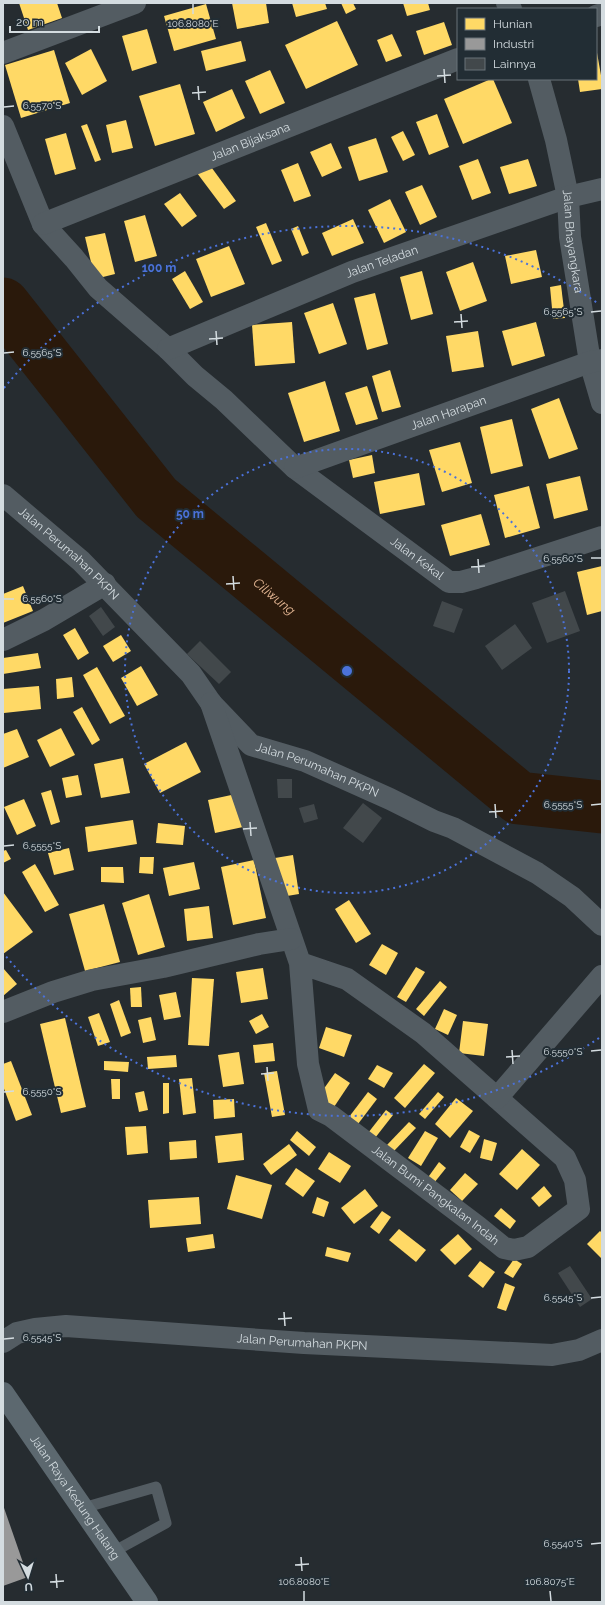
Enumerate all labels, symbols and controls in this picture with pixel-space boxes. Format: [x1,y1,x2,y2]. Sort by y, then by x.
scale bar [10,8,99,34]
legend [457,8,597,80]
text: 20 m [16,15,44,29]
text: Hunian [493,17,532,31]
text: 106.8080°E [168,18,218,29]
text: Industri [493,37,534,51]
text: Lainnya [493,57,536,71]
text: 6.5570°S [23,100,61,111]
street label: Jalan Bijaksana [208,120,292,164]
street label: Jalan Bhayangkara [560,188,586,294]
street label: Jalan Teladan [344,243,420,281]
text: 100 m [142,261,176,275]
text: 6.5565°S [543,306,583,317]
text: 6.5565°S [22,347,62,358]
street label: Jalan Harapan [409,393,488,433]
street label: Jalan Perumahan PKPN [16,504,122,603]
text: 50 m [176,507,204,521]
street label: Jalan Kekal [388,534,447,583]
text: 6.5560°S [543,553,583,564]
water label: Ciliwung [251,574,299,618]
text: 6.5560°S [22,593,62,604]
centre of rings [340,664,354,678]
street label: Jalan Perumahan PKPN [254,740,381,800]
text: 6.5555°S [544,799,582,810]
text: 6.5555°S [23,840,61,851]
text: 6.5550°S [544,1046,582,1057]
text: 6.5550°S [23,1086,61,1097]
street label: Jalan Bumi Pangkalan Indah [369,1142,502,1248]
text: 6.5545°S [544,1292,582,1303]
street label: Jalan Perumahan PKPN [236,1331,368,1353]
text: 6.5545°S [23,1332,61,1343]
street label: Jalan Raya Kedung Halang [27,1433,123,1563]
text: 6.5540°S [544,1538,582,1549]
north arrow [8,1557,48,1597]
text: 106.8080°E [279,1576,329,1587]
text: 106.8075°E [525,1576,575,1587]
text: U [24,1580,33,1593]

